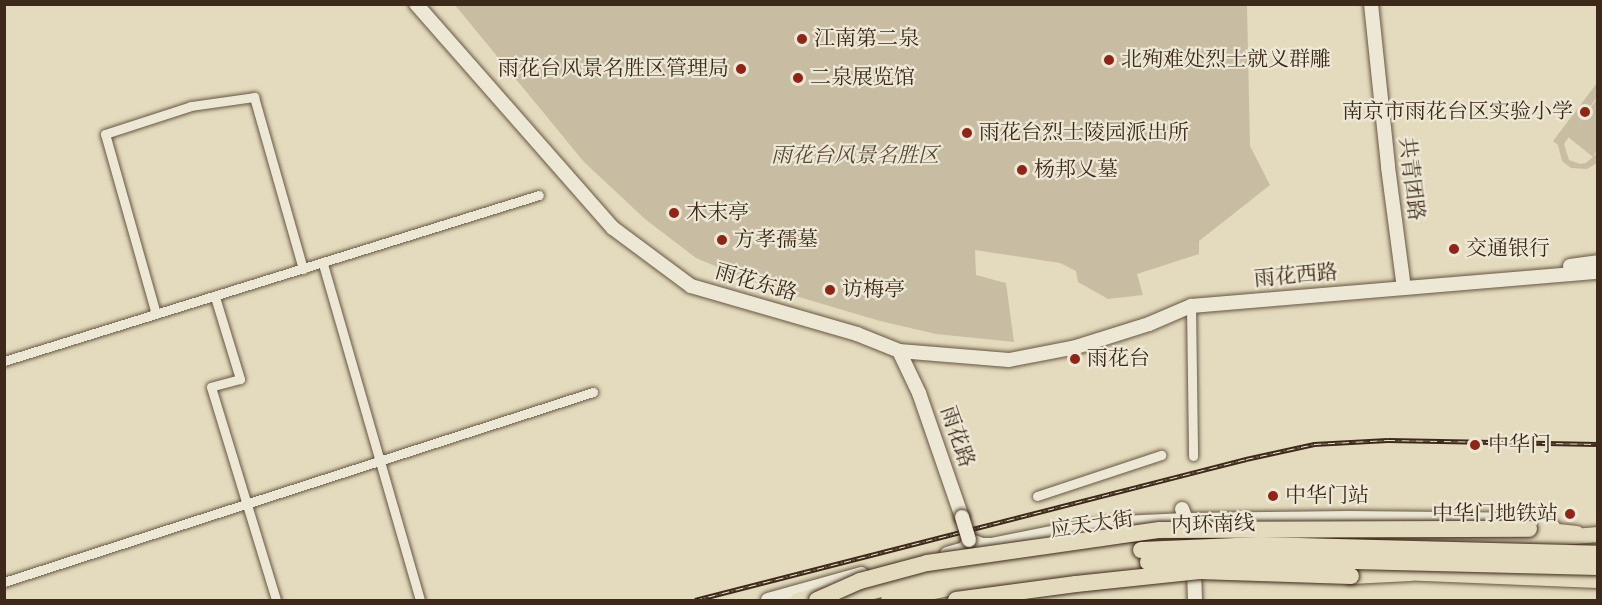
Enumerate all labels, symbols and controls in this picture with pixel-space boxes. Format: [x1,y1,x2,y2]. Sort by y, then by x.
place label: 江南第二泉 [814,26,919,52]
marker: 江南第二泉 [795,32,809,46]
place label: 北殉难处烈士就义群雕 [1121,47,1331,73]
marker: 北殉难处烈士就义群雕 [1102,53,1116,67]
place label: 雨花台风景名胜区管理局 [498,56,729,82]
marker: 雨花台风景名胜区管理局 [734,62,748,76]
place label: 二泉展览馆 [810,65,915,91]
marker: 二泉展览馆 [791,71,805,85]
place label: 南京市雨花台区实验小学 [1342,99,1573,125]
marker: 南京市雨花台区实验小学 [1578,105,1592,119]
place label: 雨花台烈士陵园派出所 [979,120,1189,146]
marker: 雨花台烈士陵园派出所 [960,126,974,140]
street label: 共青团路 [1393,136,1429,222]
park label: 雨花台风景名胜区 [771,143,939,169]
place label: 杨邦乂墓 [1034,157,1118,183]
marker: 杨邦乂墓 [1015,163,1029,177]
place label: 木末亭 [686,200,749,226]
marker: 木末亭 [667,206,681,220]
place label: 方孝孺墓 [734,227,818,253]
marker: 方孝孺墓 [715,233,729,247]
place label: 交通银行 [1466,236,1550,262]
marker: 交通银行 [1447,242,1461,256]
street label: 雨花东路 [712,259,800,307]
street label: 雨花西路 [1253,260,1339,292]
place label: 访梅亭 [842,277,905,303]
marker: 访梅亭 [823,283,837,297]
place label: 雨花台 [1087,346,1150,372]
marker: 雨花台 [1068,352,1082,366]
street label: 雨花路 [935,403,979,471]
place label: 中华门 [1488,432,1551,458]
marker: 中华门 [1466,436,1484,454]
place label: 中华门站 [1285,483,1369,509]
marker: 中华门站 [1266,489,1280,503]
place label: 中华门地铁站 [1432,501,1558,527]
street label: 应天大街 [1049,507,1135,543]
marker: 中华门地铁站 [1563,507,1577,521]
street label: 内环南线 [1171,511,1255,539]

